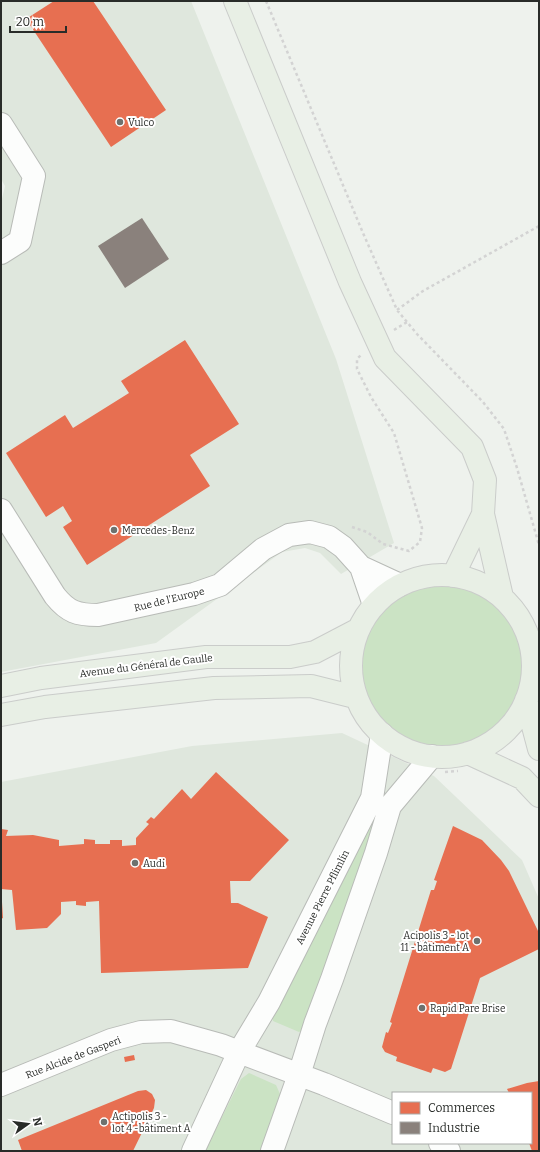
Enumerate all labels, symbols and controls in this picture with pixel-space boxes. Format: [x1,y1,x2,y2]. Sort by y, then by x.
scale bar [10,8,66,34]
text: 20 m [16,15,45,29]
marker: Vulco [115,117,125,127]
place label: Vulco [128,117,154,129]
marker: Mercedes-Benz [109,525,119,535]
place label: Mercedes-Benz [122,525,195,537]
street label: Rue de l'Europe [133,585,206,615]
street label: Avenue du Général de Gaulle [79,652,213,680]
street label: Avenue Pierre Pflimlin [294,848,352,947]
marker: Audi [130,858,140,868]
place label: Audi [143,858,165,870]
place label: Acipolis 3 - lot 11 - bâtiment A [400,930,470,954]
marker: Acipolis 3 - lot 11 - bâtiment A [472,936,482,946]
marker: Rapid Pare Brise [417,1003,427,1013]
place label: Rapid Pare Brise [430,1003,505,1015]
street label: Rue Alcide de Gasperi [24,1034,123,1082]
legend [392,1092,532,1144]
text: Commerces [428,1101,495,1115]
north arrow [8,1104,48,1144]
place label: Actipolis 3 - lot 4 -bâtiment A [112,1111,191,1135]
text: N [30,1116,45,1128]
marker: Actipolis 3 - lot 4 -bâtiment A [99,1117,109,1127]
text: Industrie [428,1121,480,1135]

